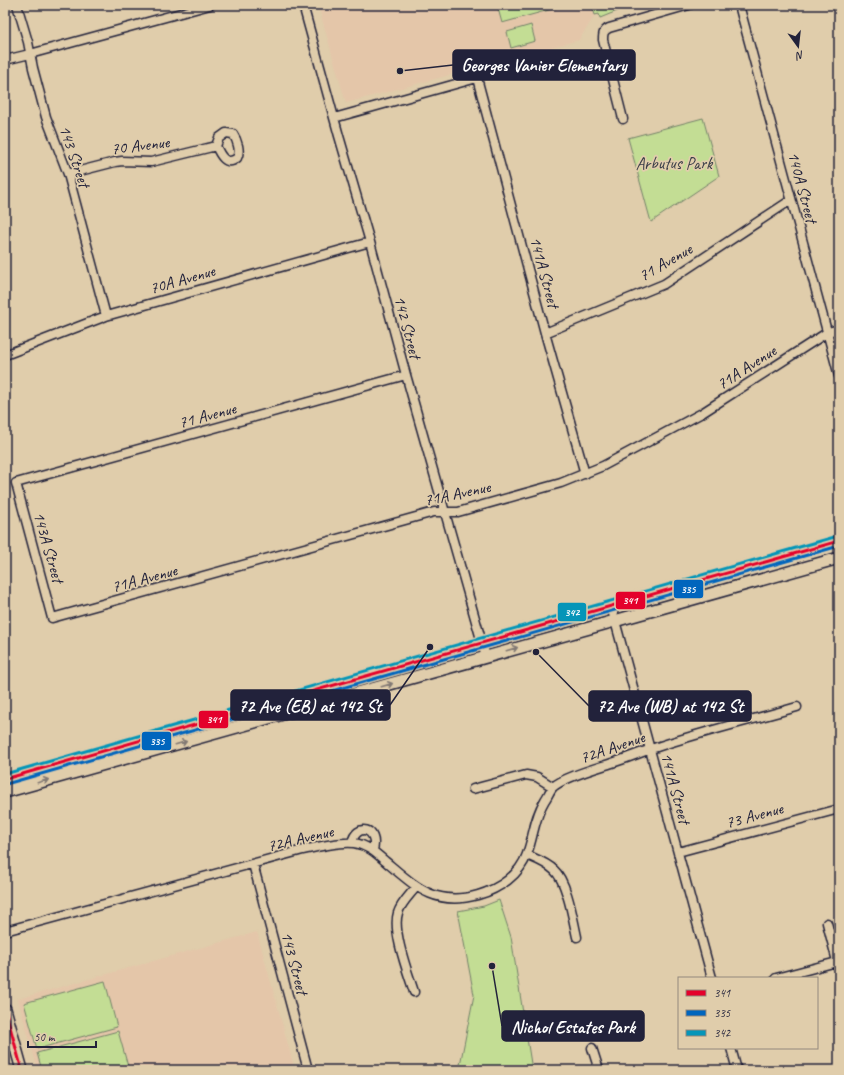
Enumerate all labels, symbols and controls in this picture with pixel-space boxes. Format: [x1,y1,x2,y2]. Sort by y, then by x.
north arrow [778,26,818,66]
text: N [793,48,806,64]
callout: Georges Vanier Elementary [453,50,635,80]
text: Georges Vanier Elementary [461,54,628,76]
street label: 143 Street [54,122,96,192]
street label: 70 Avenue [110,131,172,159]
street label: 140A Street [783,149,823,227]
park label: Arbutus Park [636,153,714,174]
street label: 141A Street [525,234,565,312]
street label: 71 Avenue [635,238,697,286]
street label: 70A Avenue [147,260,219,299]
street label: 142 Street [389,293,427,363]
street label: 71A Avenue [712,340,781,395]
street label: 71 Avenue [176,397,240,433]
street label: 71A Avenue [422,476,494,511]
street label: 143A Street [28,509,69,587]
street label: 71A Avenue [109,559,181,597]
line badge: 335 [673,579,704,599]
text: 335 [681,582,697,596]
line badge: 341 [615,591,646,610]
text: 341 [623,593,638,607]
line badge: 342 [557,602,587,622]
text: 342 [565,605,580,619]
one-way arrow [506,645,519,653]
one-way arrow [380,680,393,688]
callout: 72 Ave (EB) at 142 St [231,690,390,720]
callout: 72 Ave (WB) at 142 St [589,691,751,721]
text: 72 Ave (EB) at 142 St [238,695,384,717]
text: 72 Ave (WB) at 142 St [597,695,745,717]
line badge: 341 [198,710,229,729]
text: 341 [207,712,222,726]
street label: 72A Avenue [577,726,649,768]
line badge: 335 [141,731,172,751]
text: 335 [150,734,166,748]
one-way arrow [174,738,187,746]
street label: 141A Street [656,750,696,828]
one-way arrow [36,777,49,785]
street label: 73 Avenue [723,797,787,833]
street label: 72A Avenue [265,820,337,856]
street label: 143 Street [276,929,314,999]
legend [678,977,818,1049]
text: 341 [714,985,731,1001]
text: 335 [714,1005,731,1021]
callout: Nichol Estates Park [502,1011,644,1041]
text: Nichol Estates Park [511,1016,637,1038]
scale bar [28,1023,96,1049]
text: 342 [714,1025,732,1041]
text: 50 m [34,1029,56,1045]

